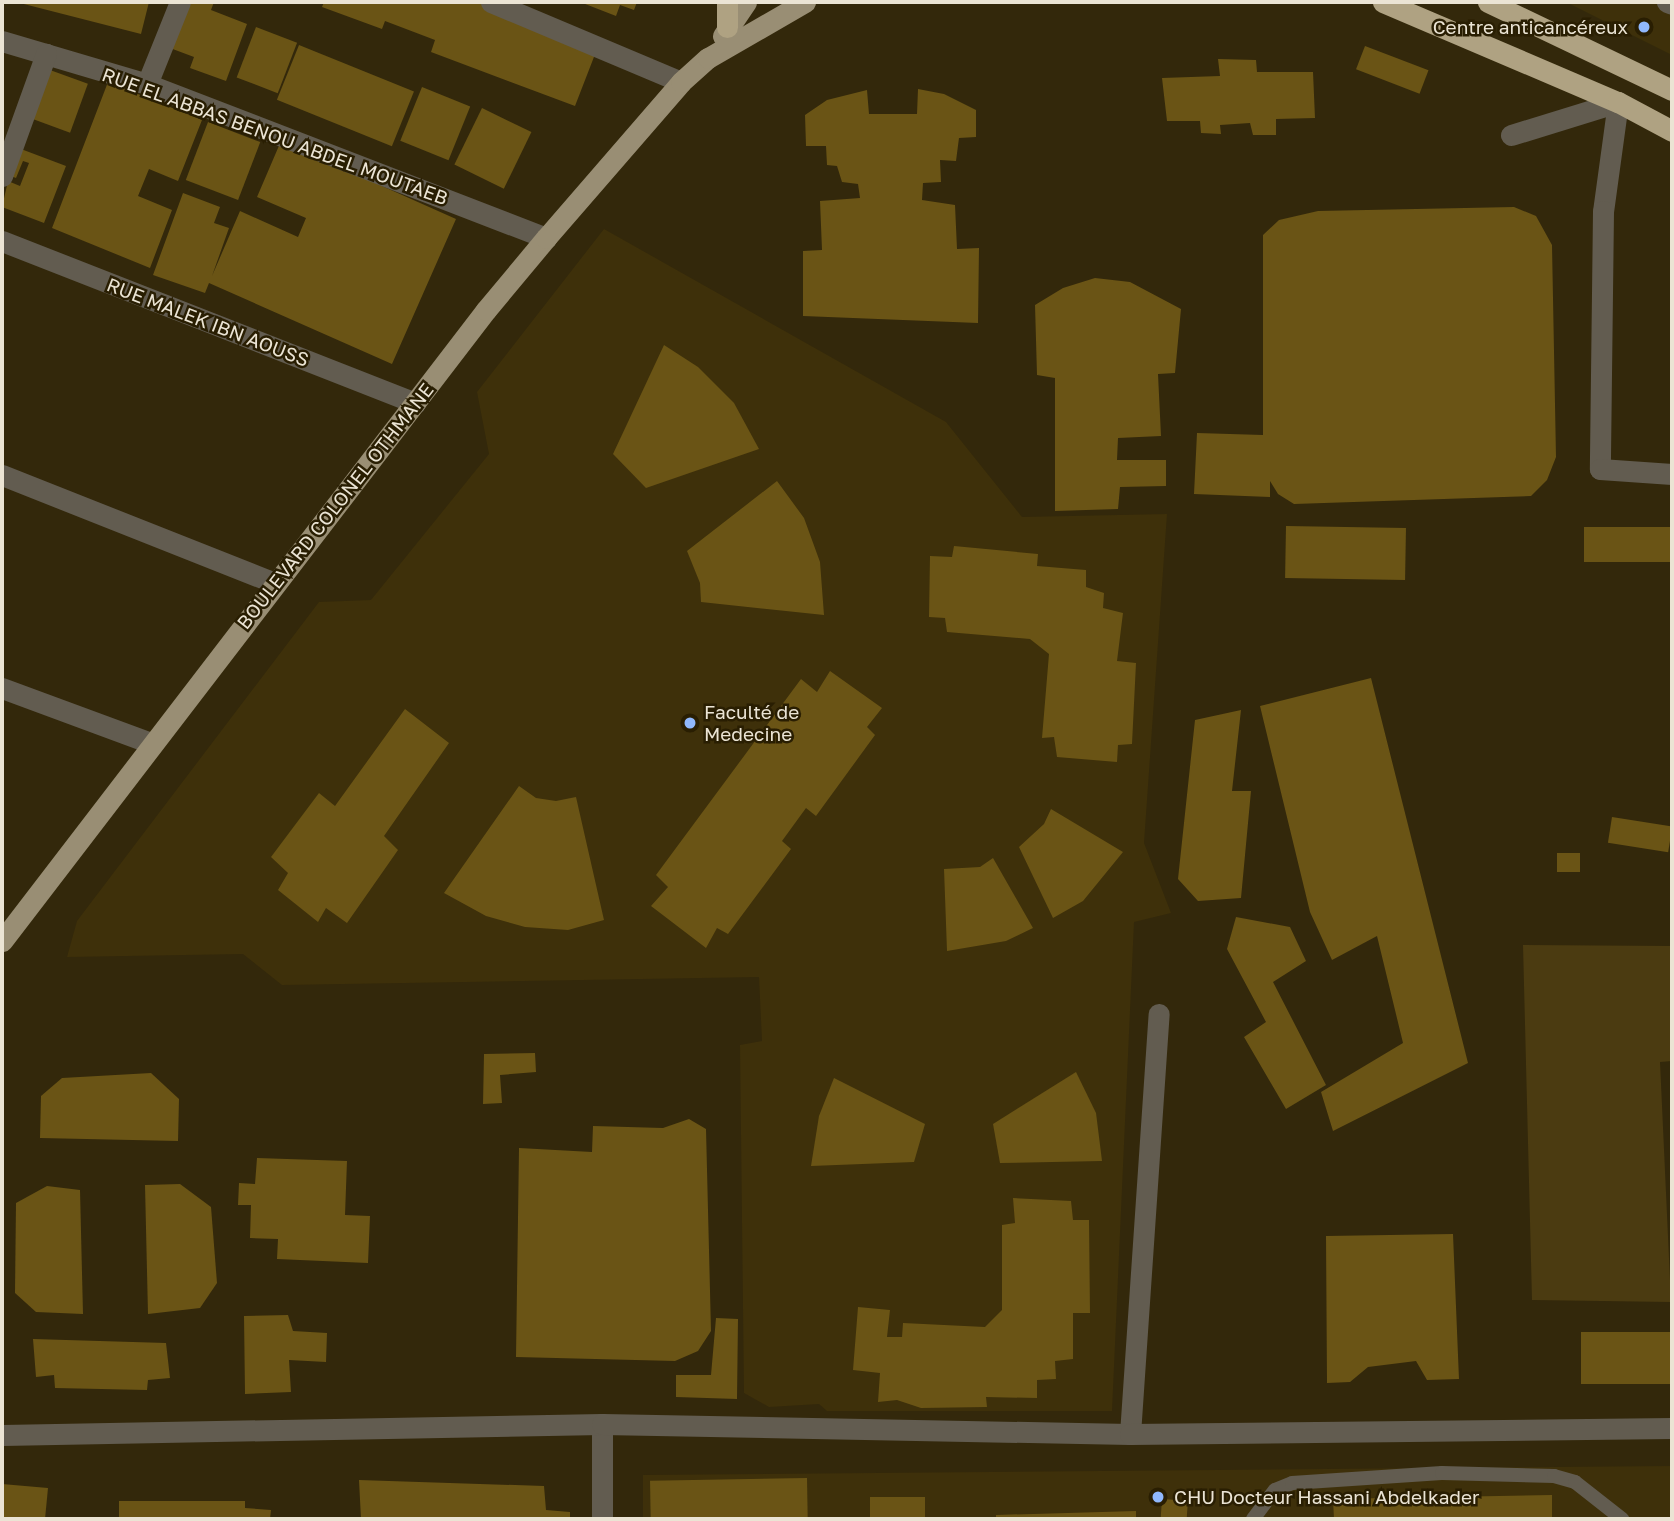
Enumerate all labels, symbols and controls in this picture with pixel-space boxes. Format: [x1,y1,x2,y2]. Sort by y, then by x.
place label: Centre anticancéreux [1433,16,1628,38]
marker: Centre anticancéreux [1634,17,1654,37]
street label: RUE EL ABBAS BENOU ABDEL MOUTAEB [99,63,451,209]
street label: RUE MALEK IBN AOUSS [104,273,312,371]
street label: BOULEVARD COLONEL OTHMANE [232,379,438,633]
place label: Faculté de Medecine [704,701,799,745]
marker: Faculté de Medecine [682,715,698,731]
place label: CHU Docteur Hassani Abdelkader [1174,1486,1479,1508]
marker: CHU Docteur Hassani Abdelkader [1148,1487,1168,1507]

